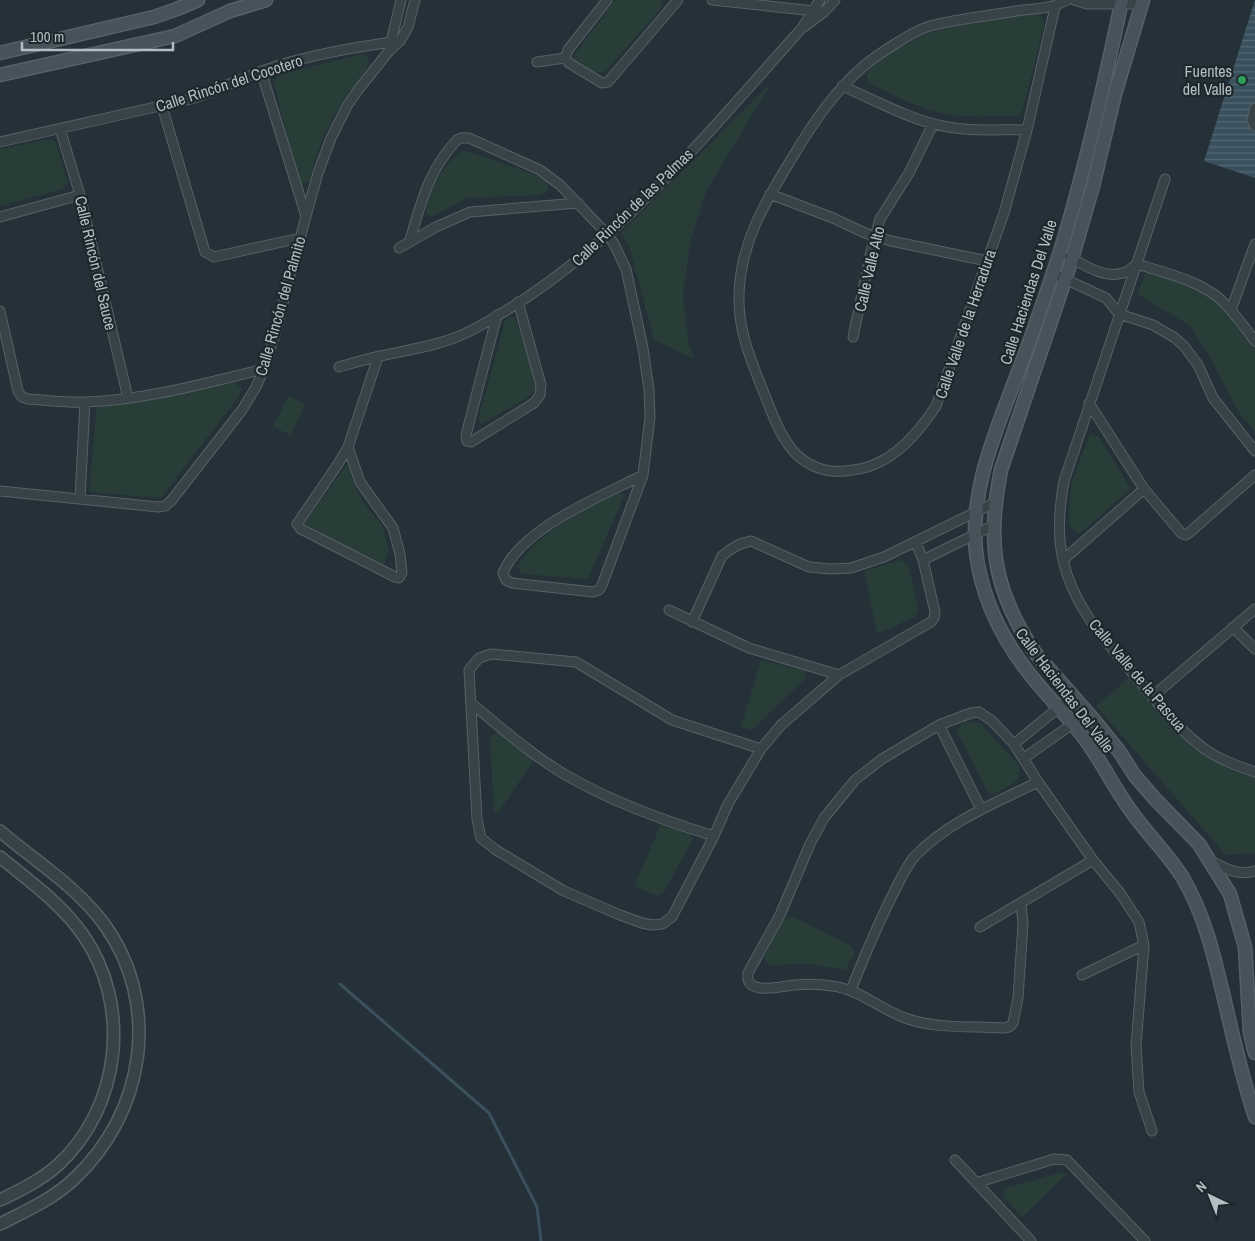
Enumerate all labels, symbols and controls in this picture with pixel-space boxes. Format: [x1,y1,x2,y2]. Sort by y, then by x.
scale bar [22,20,174,52]
text: 100 m [30,26,64,47]
street label: Calle Rincón del Cocotero [153,49,305,117]
place label: Fuentes del Valle [1183,60,1232,100]
marker: Fuentes del Valle [1236,74,1248,86]
street label: Calle Rincón de las Palmas [566,143,698,271]
street label: Calle Rincón del Sauce [70,194,122,332]
street label: Calle Haciendas Del Valle [994,217,1062,367]
street label: Calle Valle Alto [848,224,890,314]
street label: Calle Rincón del Palmito [250,234,310,378]
street label: Calle Valle de la Herradura [929,246,1001,402]
street label: Calle Valle de la Pascua [1084,614,1192,737]
street label: Calle Haciendas Del Valle [1011,623,1119,757]
north arrow [1185,1171,1235,1221]
text: N [1192,1177,1210,1196]

